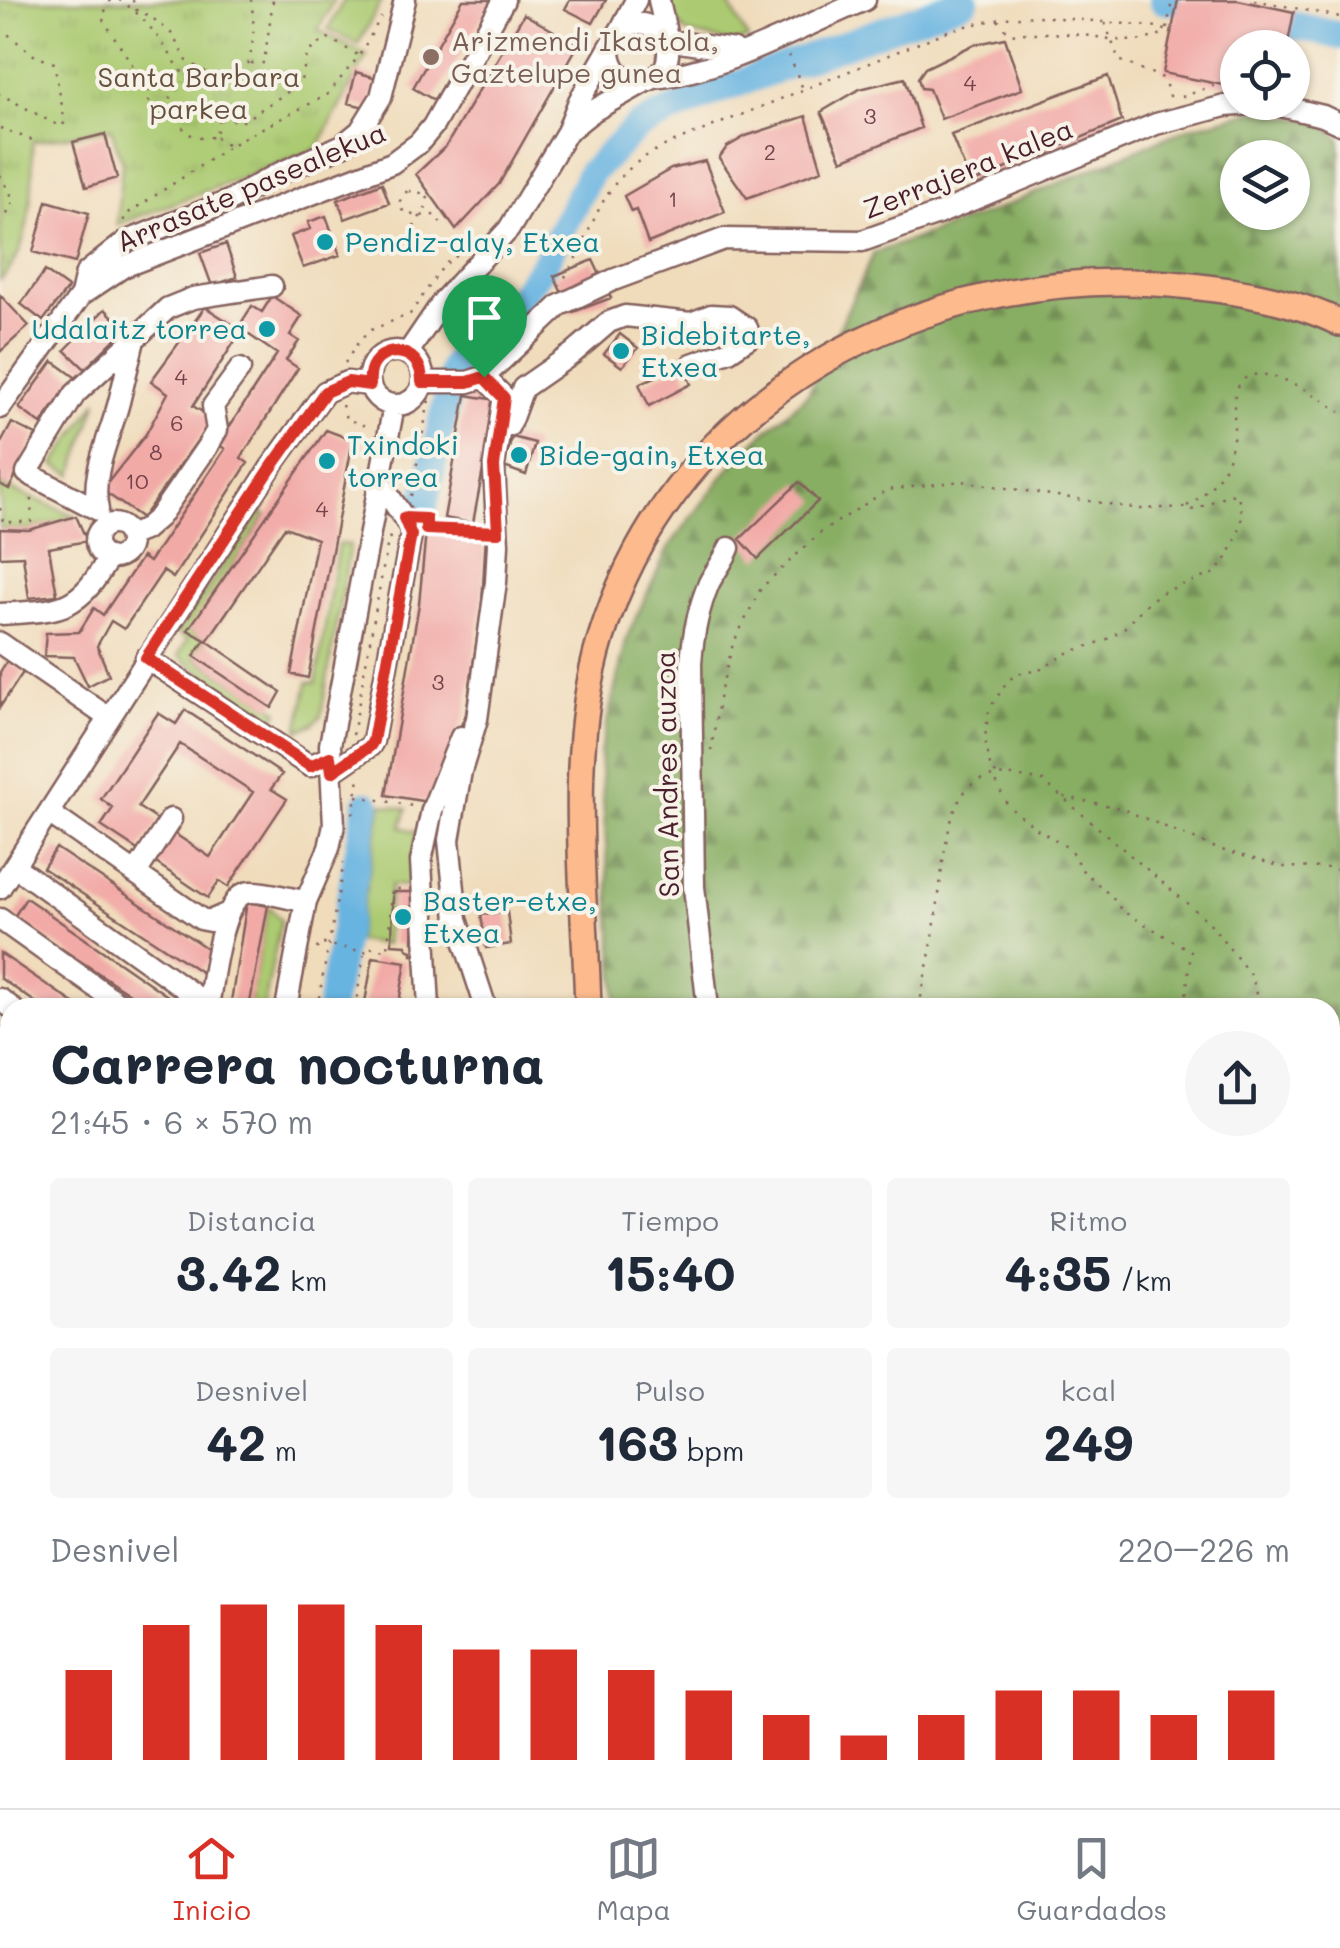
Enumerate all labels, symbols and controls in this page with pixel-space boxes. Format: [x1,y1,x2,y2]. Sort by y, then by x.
place label: Arizmendi Ikastola, Gaztelupe gunea [451,22,719,90]
map controls [1220,30,1310,230]
button: locate [1220,30,1310,120]
marker: Arizmendi Ikastola, Gaztelupe gunea [420,46,442,68]
park label: Santa Barbara parkea [97,58,301,126]
house number: 4 [964,68,977,97]
house number: 3 [864,101,877,130]
street label: Zerrajera kalea [857,110,1078,227]
street label: Arrasate pasealekua [110,113,391,259]
house number: 2 [764,137,776,166]
button: layers [1220,140,1310,230]
house number: 1 [668,184,678,213]
place label: Pendiz-alay, Etxea [345,223,600,259]
marker: Pendiz-alay, Etxea [314,231,336,253]
pin [442,275,527,378]
icon: arrive [457,290,512,345]
place label: Udalaitz torrea [31,310,247,346]
place label: Bidebitarte, Etxea [641,316,810,384]
marker: Udalaitz torrea [256,318,278,340]
marker: Bidebitarte, Etxea [610,340,632,362]
house number: 4 [175,362,188,391]
house number: 6 [170,408,184,437]
place label: Txindoki torrea [347,426,459,494]
place label: Bide-gain, Etxea [539,436,764,472]
house number: 8 [149,437,163,466]
marker: Bide-gain, Etxea [508,444,530,466]
marker: Txindoki torrea [316,450,338,472]
house number: 10 [125,466,149,495]
house number: 4 [316,494,329,523]
street label: San Andres auzoa [646,650,686,898]
house number: 3 [432,667,445,696]
place label: Baster-etxe, Etxea [423,882,597,950]
marker: Baster-etxe, Etxea [392,906,414,928]
text: Carrera nocturna [50,1026,545,1098]
button: share [1185,1031,1290,1136]
text: 21:45 · 6 × 570 m [50,1100,313,1142]
text: Distancia [187,1202,316,1238]
text: Tiempo [621,1202,719,1238]
text: Ritmo [1049,1202,1127,1238]
text: 3.42 [176,1238,281,1304]
text: 15:40 [604,1238,736,1304]
text: 4:35 [1005,1238,1111,1304]
text: km [281,1262,327,1298]
text: /km [1111,1262,1172,1298]
text: Desnivel [195,1372,308,1408]
text: Pulso [635,1372,705,1408]
text: kcal [1060,1372,1116,1408]
text: 42 [206,1408,266,1474]
text: 163 [596,1408,678,1474]
text: 249 [1043,1408,1133,1474]
text: m [266,1432,297,1468]
text: bpm [678,1432,744,1468]
text: Desnivel [50,1528,180,1570]
text: 220–226 m [1118,1528,1290,1570]
tab: Inicio [173,1831,251,1927]
tab: Mapa [596,1831,671,1927]
tab: Guardados [1016,1831,1167,1927]

